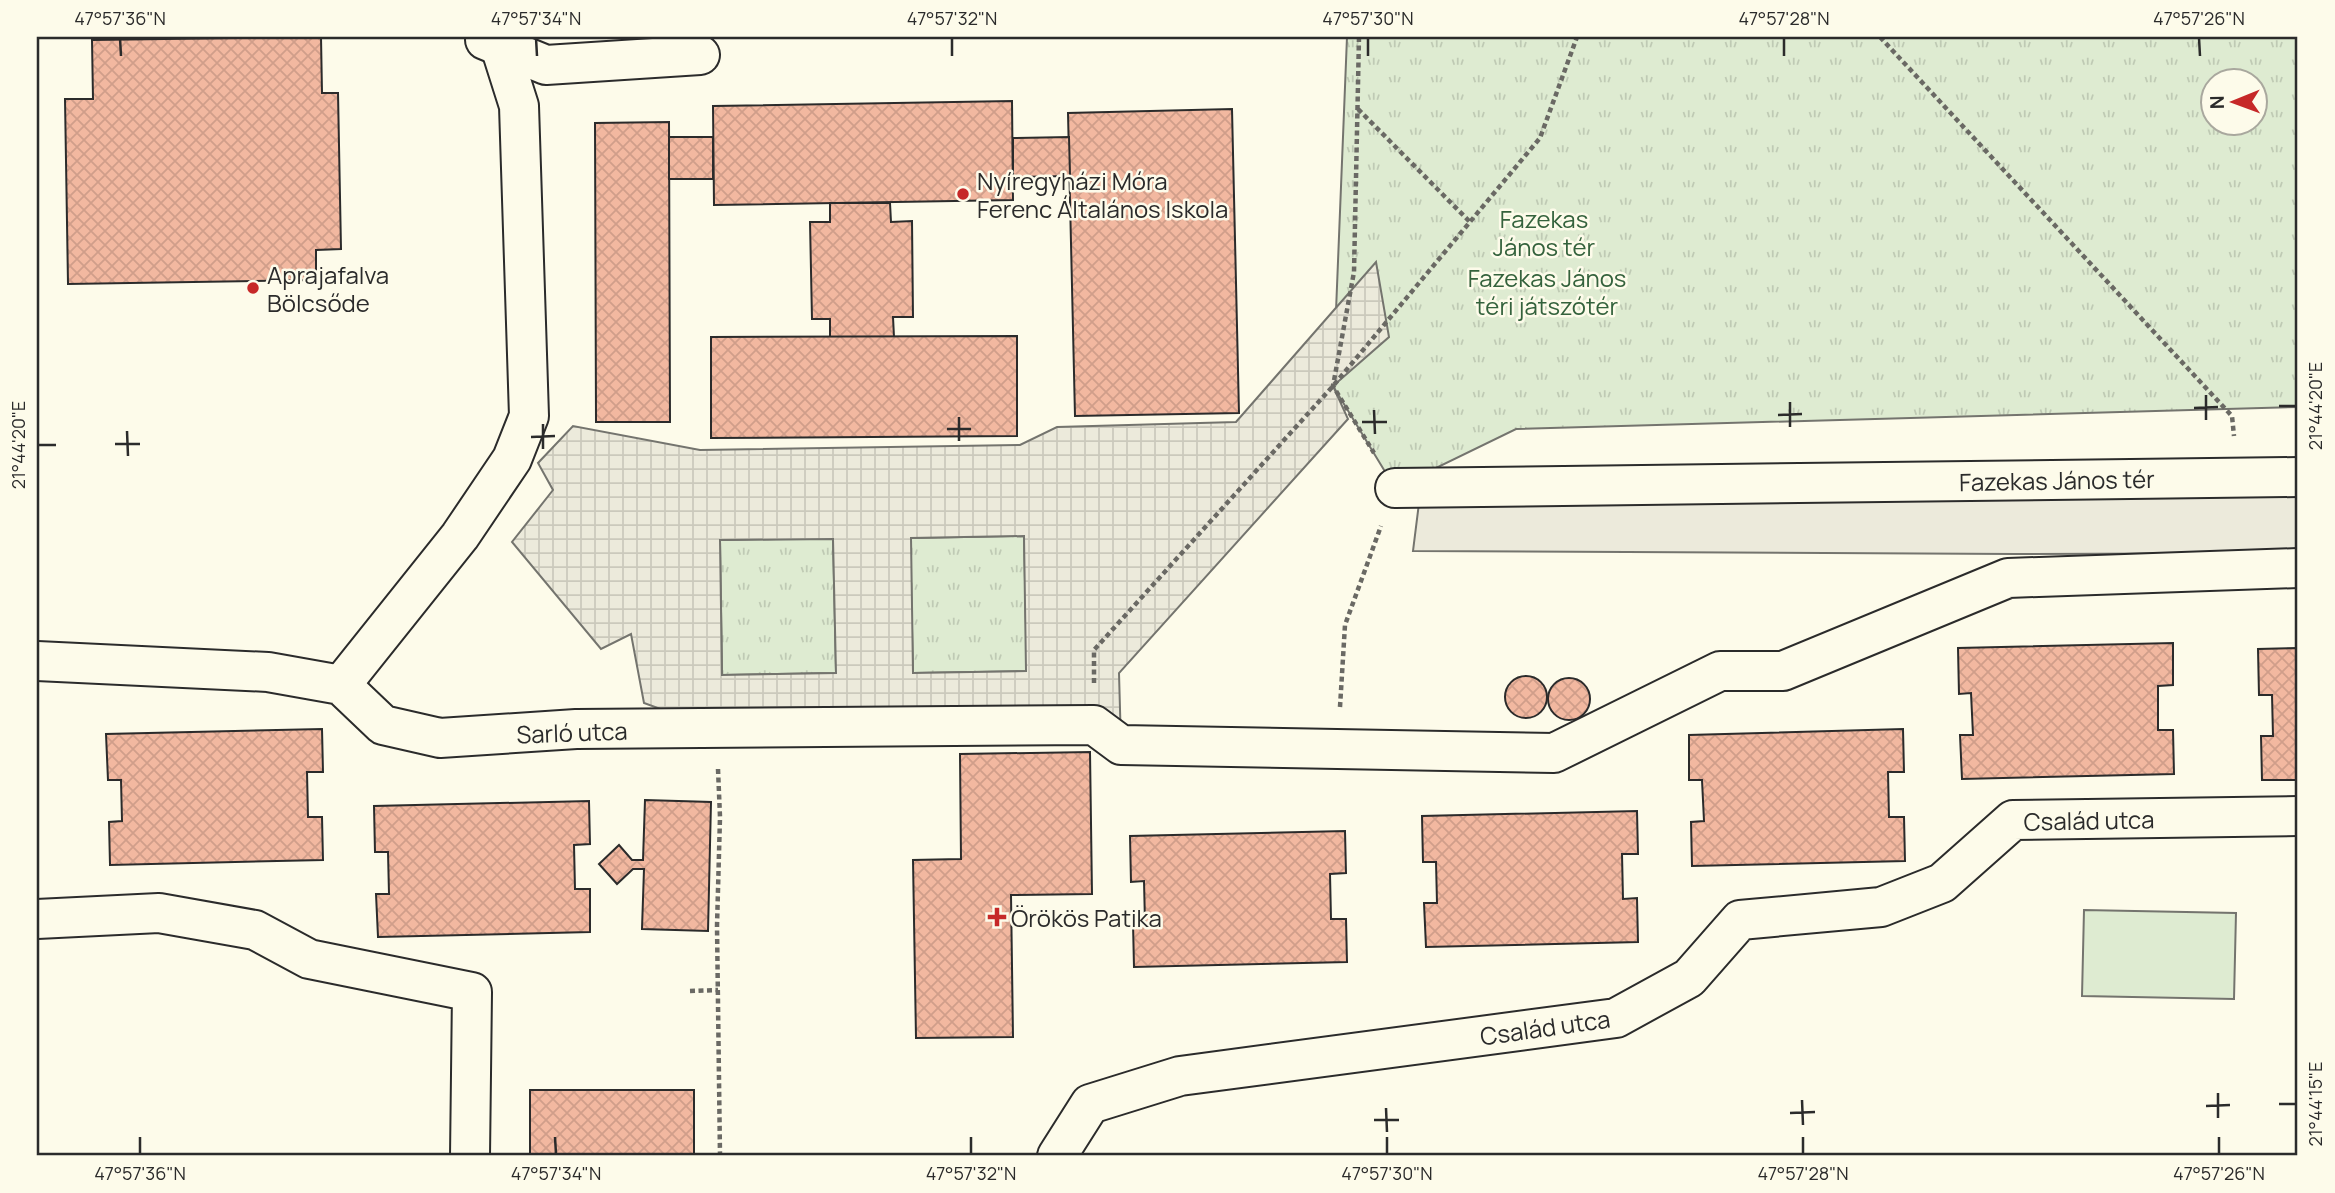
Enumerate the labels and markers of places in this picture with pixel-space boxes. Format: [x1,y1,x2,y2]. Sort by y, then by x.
place label: Nyíregyházi Móra Ferenc Általános Iskola [977,164,1228,225]
marker: Nyíregyházi Móra Ferenc Általános Iskola [955,186,971,202]
place label: Aprajafalva Bölcsőde [267,258,389,319]
marker: Aprajafalva Bölcsőde [245,280,261,296]
place label: Örökös Patika [1011,901,1162,934]
marker: Örökös Patika [989,909,1005,925]

